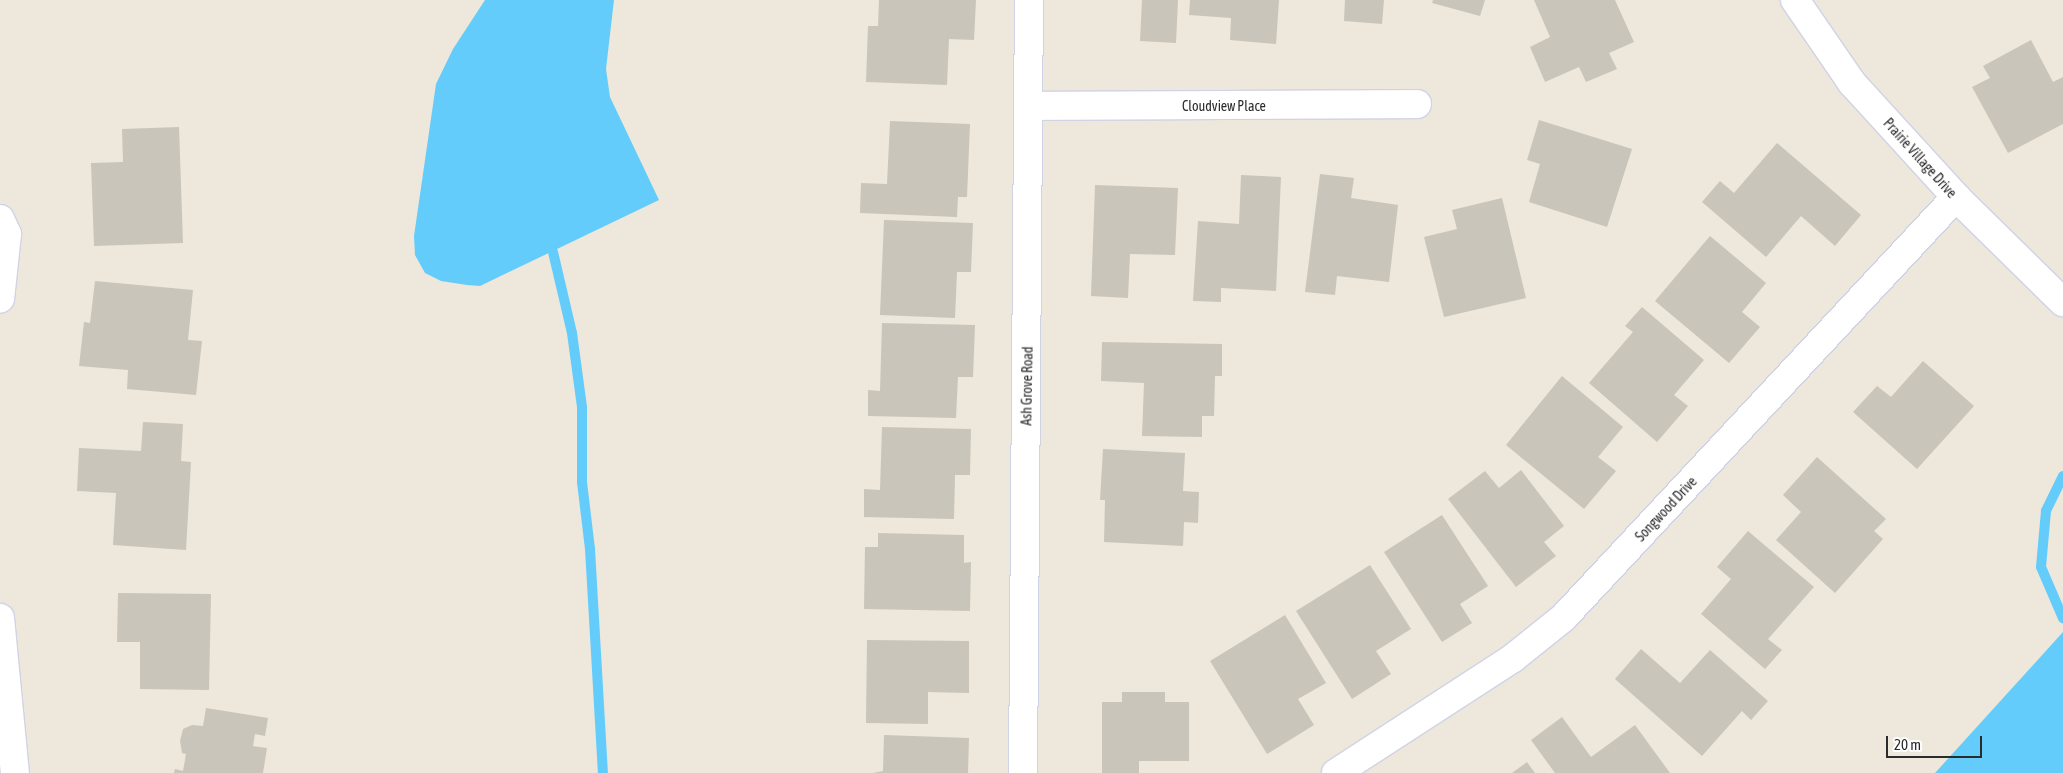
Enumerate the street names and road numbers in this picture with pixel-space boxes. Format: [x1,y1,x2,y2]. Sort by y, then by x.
street label: Cloudview Place [1182,98,1266,114]
street label: Prairie Village Drive [1880,115,1960,201]
street label: Ash Grove Road [1018,346,1036,426]
street label: Songwood Drive [1632,473,1700,545]

